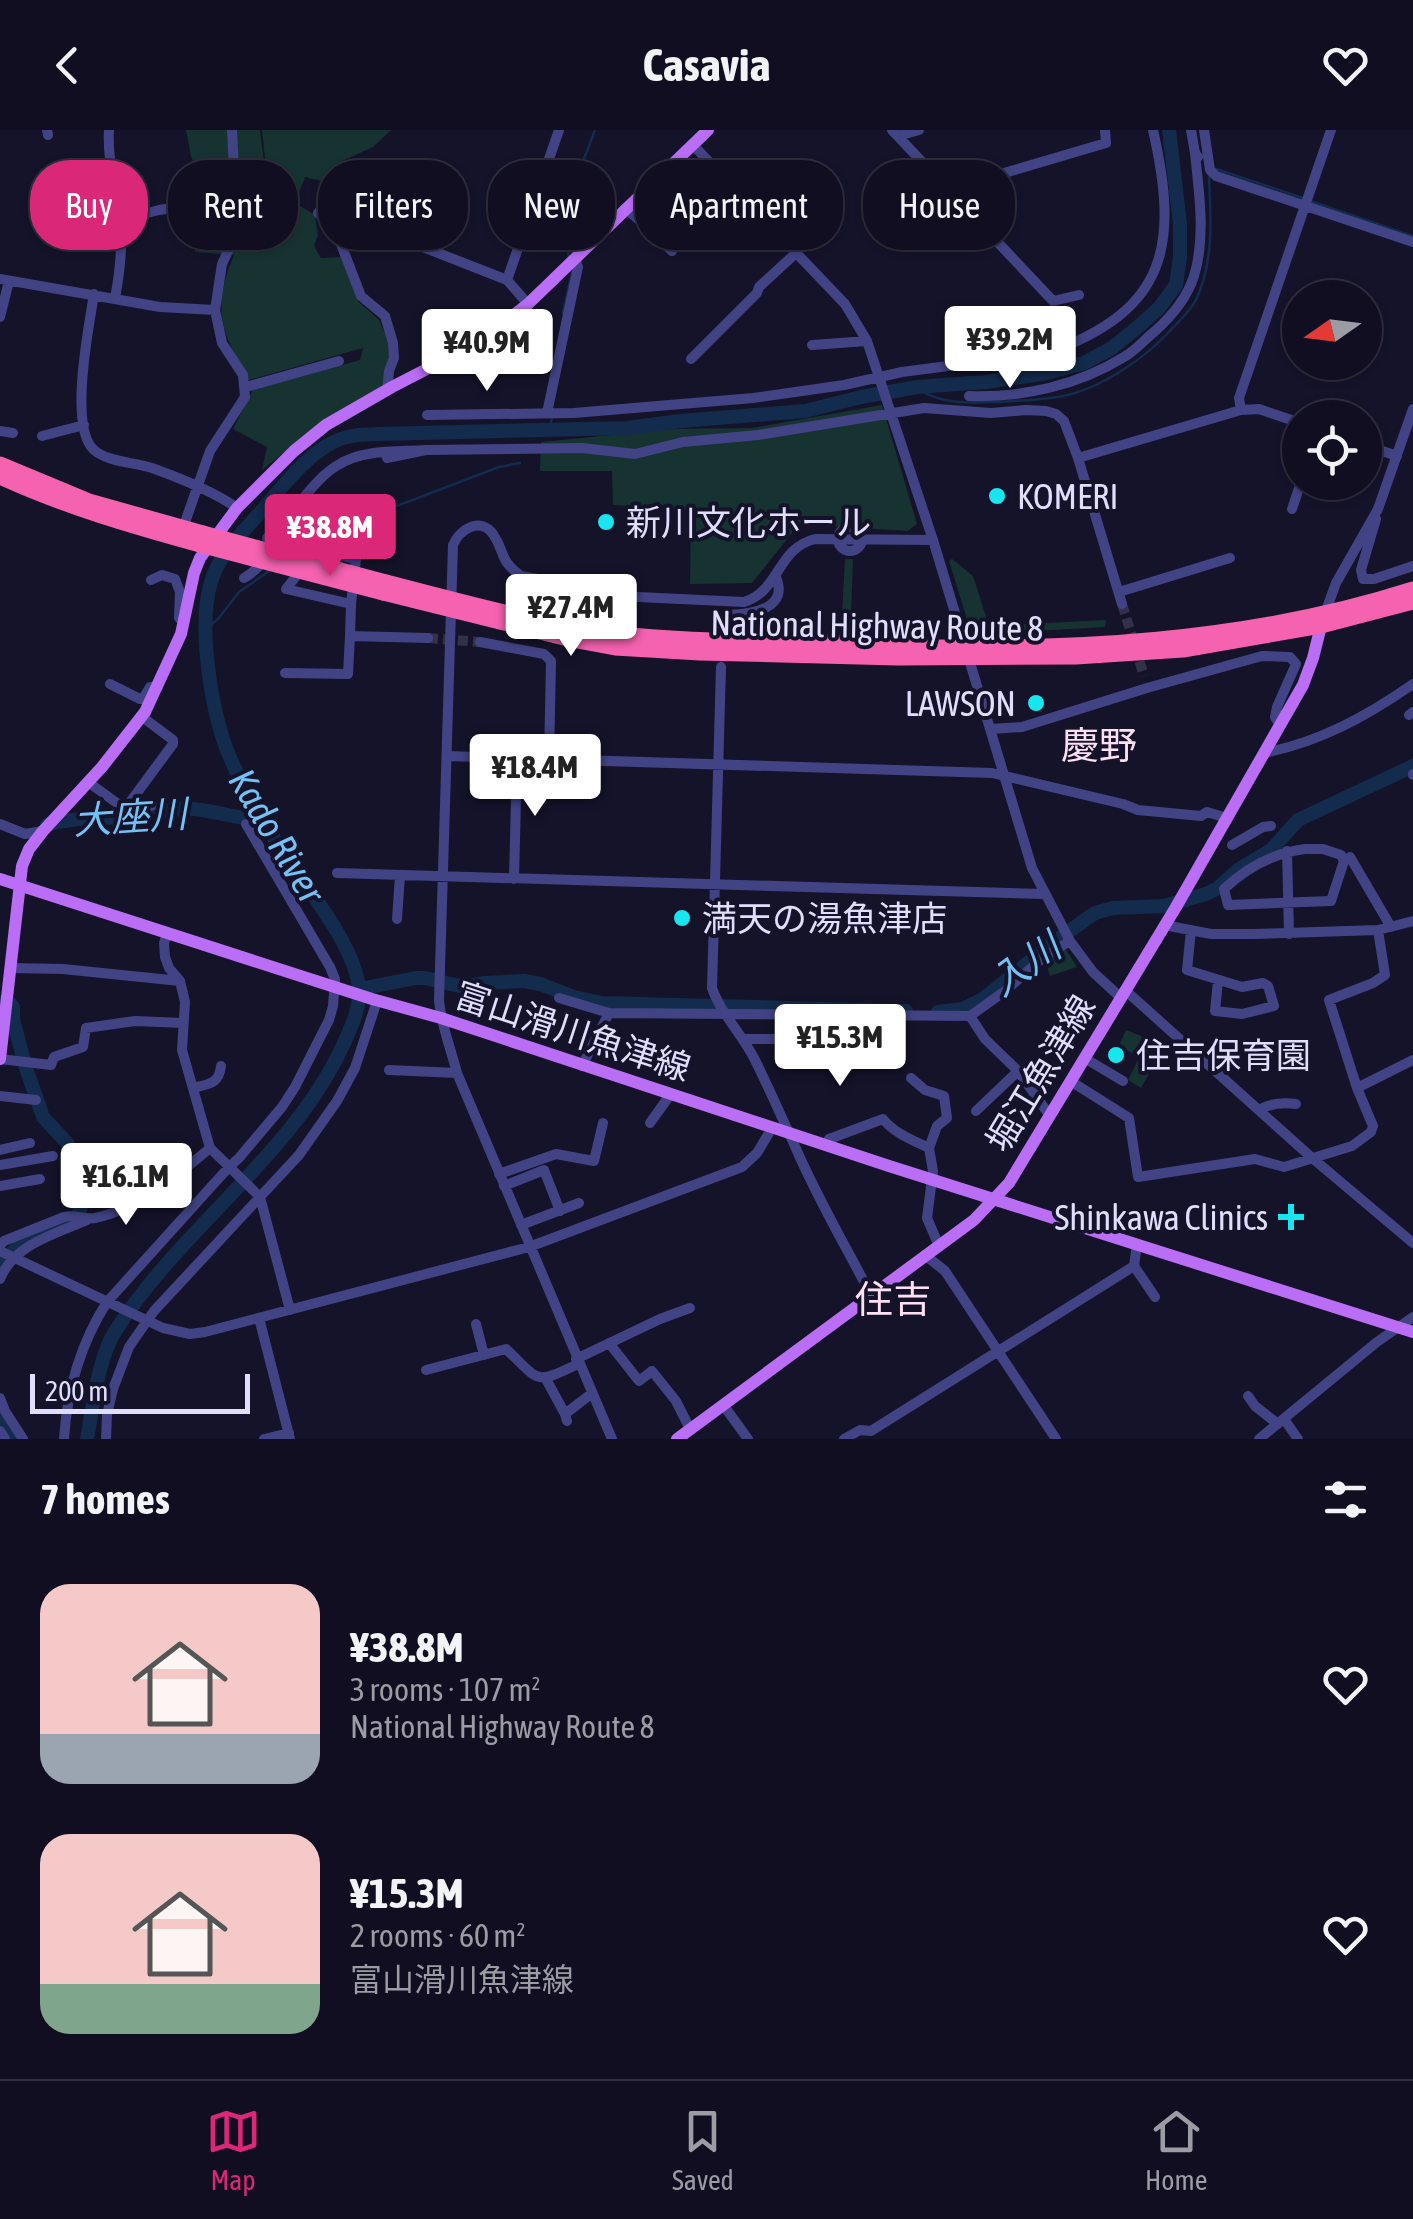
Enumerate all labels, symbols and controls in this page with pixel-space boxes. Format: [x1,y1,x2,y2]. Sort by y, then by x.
icon: back [40,38,95,93]
icon: heart [1318,38,1373,93]
text: Casavia [643,39,770,91]
chip: Buy [30,160,148,250]
chip: Rent [168,160,298,250]
chip: Filters [318,160,468,250]
chip: New [488,160,615,250]
chip: Apartment [635,160,843,250]
chip: House [863,160,1015,250]
north arrow [1282,280,1382,380]
map controls [1282,280,1382,500]
pin: ¥39.2M [929,306,1091,391]
pin: ¥40.9M [406,309,568,394]
text: ¥39.2M [967,320,1053,357]
text: ¥40.9M [444,323,530,360]
button: locate [1282,400,1382,500]
place label: KOMERI [1017,476,1118,516]
marker: KOMERI [986,485,1008,507]
pin: ¥38.8M [249,494,411,579]
place label: 新川文化ホール [626,502,871,542]
text: ¥38.8M [287,508,373,545]
marker: 新川文化ホール [595,511,617,533]
pin: ¥27.4M [490,574,652,659]
text: ¥27.4M [528,588,614,625]
street label: National Highway Route 8 [710,602,1044,648]
place label: LAWSON [905,683,1016,723]
marker: LAWSON [1025,692,1047,714]
district label: 慶野 [1061,724,1137,767]
pin: ¥18.4M [454,734,616,819]
text: ¥18.4M [492,748,578,785]
water label: Kado River [220,761,334,912]
water label: 大座川 [72,791,192,842]
place label: 満天の湯魚津店 [702,898,947,938]
marker: 満天の湯魚津店 [671,907,693,929]
water label: 入川 [982,922,1072,1004]
street label: 富山滑川魚津線 [450,974,696,1088]
street label: 堀江魚津線 [978,988,1102,1158]
pin: ¥15.3M [759,1004,921,1089]
text: ¥15.3M [797,1018,883,1055]
place label: 住吉保育園 [1136,1035,1311,1075]
marker: 住吉保育園 [1105,1044,1127,1066]
pin: ¥16.1M [45,1143,207,1228]
text: ¥16.1M [83,1157,169,1194]
place label: Shinkawa Clinics [1055,1197,1268,1237]
marker: Shinkawa Clinics [1278,1204,1304,1230]
district label: 住吉 [855,1278,931,1321]
scale bar [30,1369,250,1414]
text: 200 m [45,1375,108,1407]
icon: filters [1318,1472,1373,1527]
text: 7 homes [40,1475,170,1523]
text: ¥38.8M [350,1623,464,1671]
icon: home [120,1624,240,1744]
icon: heart [1318,1657,1373,1712]
text: 3 rooms · 107 m² [350,1671,540,1708]
text: National Highway Route 8 [350,1708,654,1745]
text: ¥15.3M [350,1869,464,1917]
icon: home [120,1874,240,1994]
icon: heart [1318,1907,1373,1962]
text: 2 rooms · 60 m² [350,1917,525,1954]
text: 富山滑川魚津線 [350,1961,574,1998]
tab: Map [206,2104,261,2196]
tab: Saved [672,2104,734,2196]
tab: Home [1145,2104,1207,2196]

